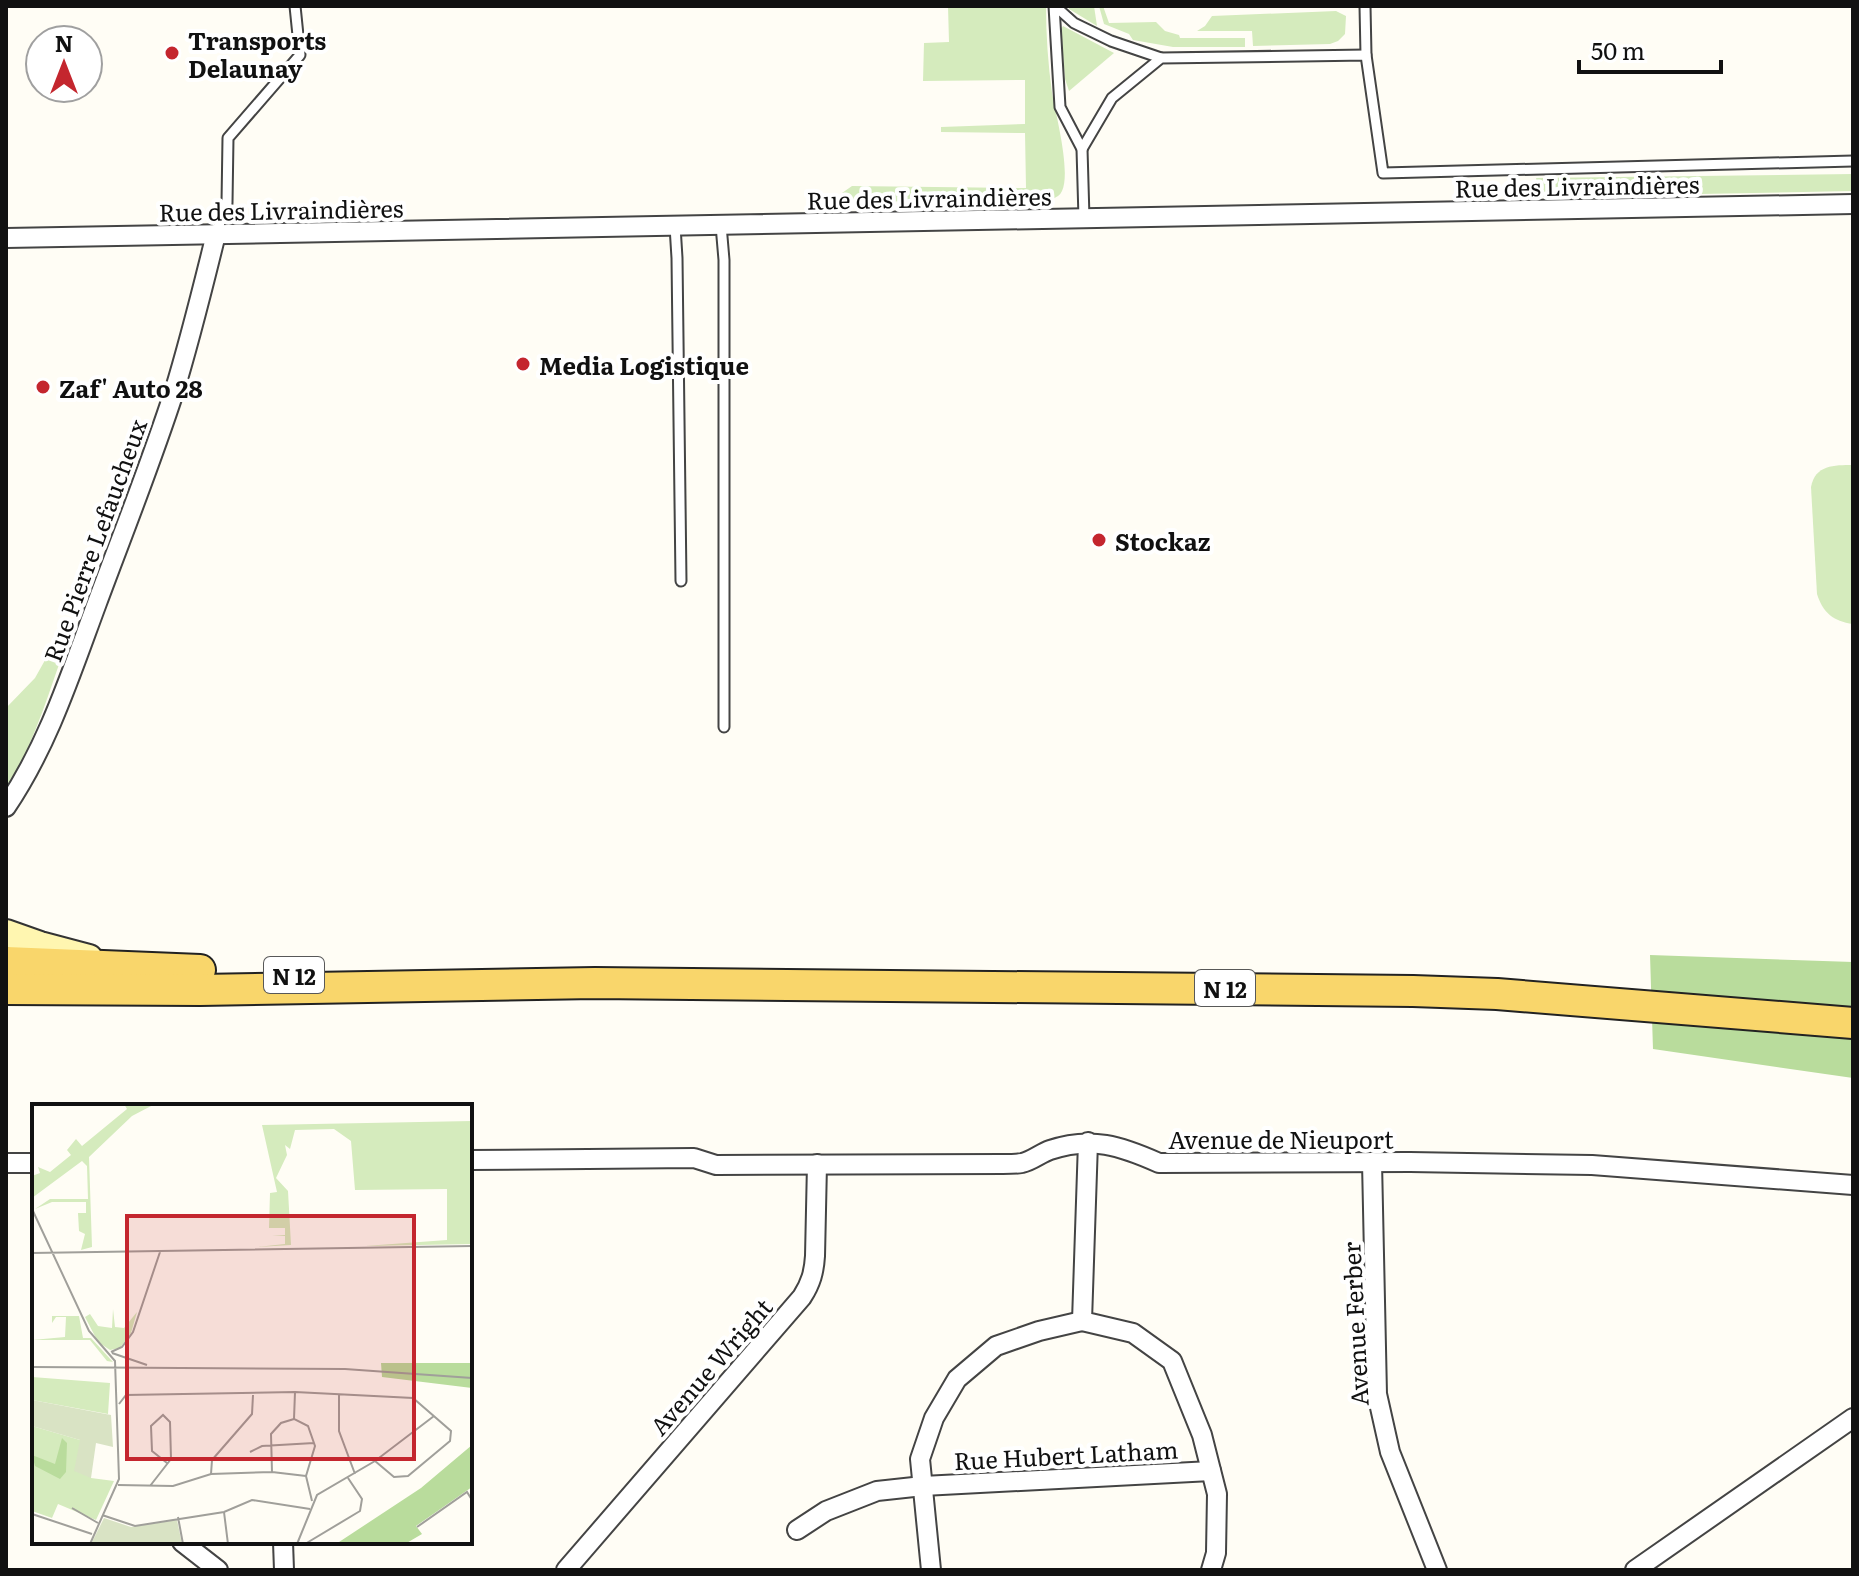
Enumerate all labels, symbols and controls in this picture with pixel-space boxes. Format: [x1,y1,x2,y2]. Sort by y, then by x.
place label: Transports Delaunay [188,22,326,85]
north arrow [24,24,104,104]
scale bar [1579,24,1721,74]
text: N [55,26,73,59]
text: 50 m [1591,32,1645,67]
marker: Transports Delaunay [163,44,181,62]
street label: Rue des Livraindières [1454,165,1700,205]
street label: Rue des Livraindières [806,177,1052,217]
street label: Rue des Livraindières [158,189,404,229]
place label: Media Logistique [539,347,749,382]
marker: Media Logistique [514,355,532,373]
place label: Zaf' Auto 28 [59,370,203,405]
marker: Zaf' Auto 28 [34,378,52,396]
street label: Rue Pierre Lefaucheux [34,413,154,666]
place label: Stockaz [1115,523,1211,558]
marker: Stockaz [1090,531,1108,549]
road number: N 12 [264,957,324,993]
road number: N 12 [1195,970,1255,1006]
inset map [32,1104,472,1544]
street label: Avenue de Nieuport [1168,1121,1394,1156]
street label: Avenue Ferber [1332,1241,1376,1407]
street label: Avenue Wright [641,1290,780,1442]
street label: Rue Hubert Latham [953,1431,1179,1477]

